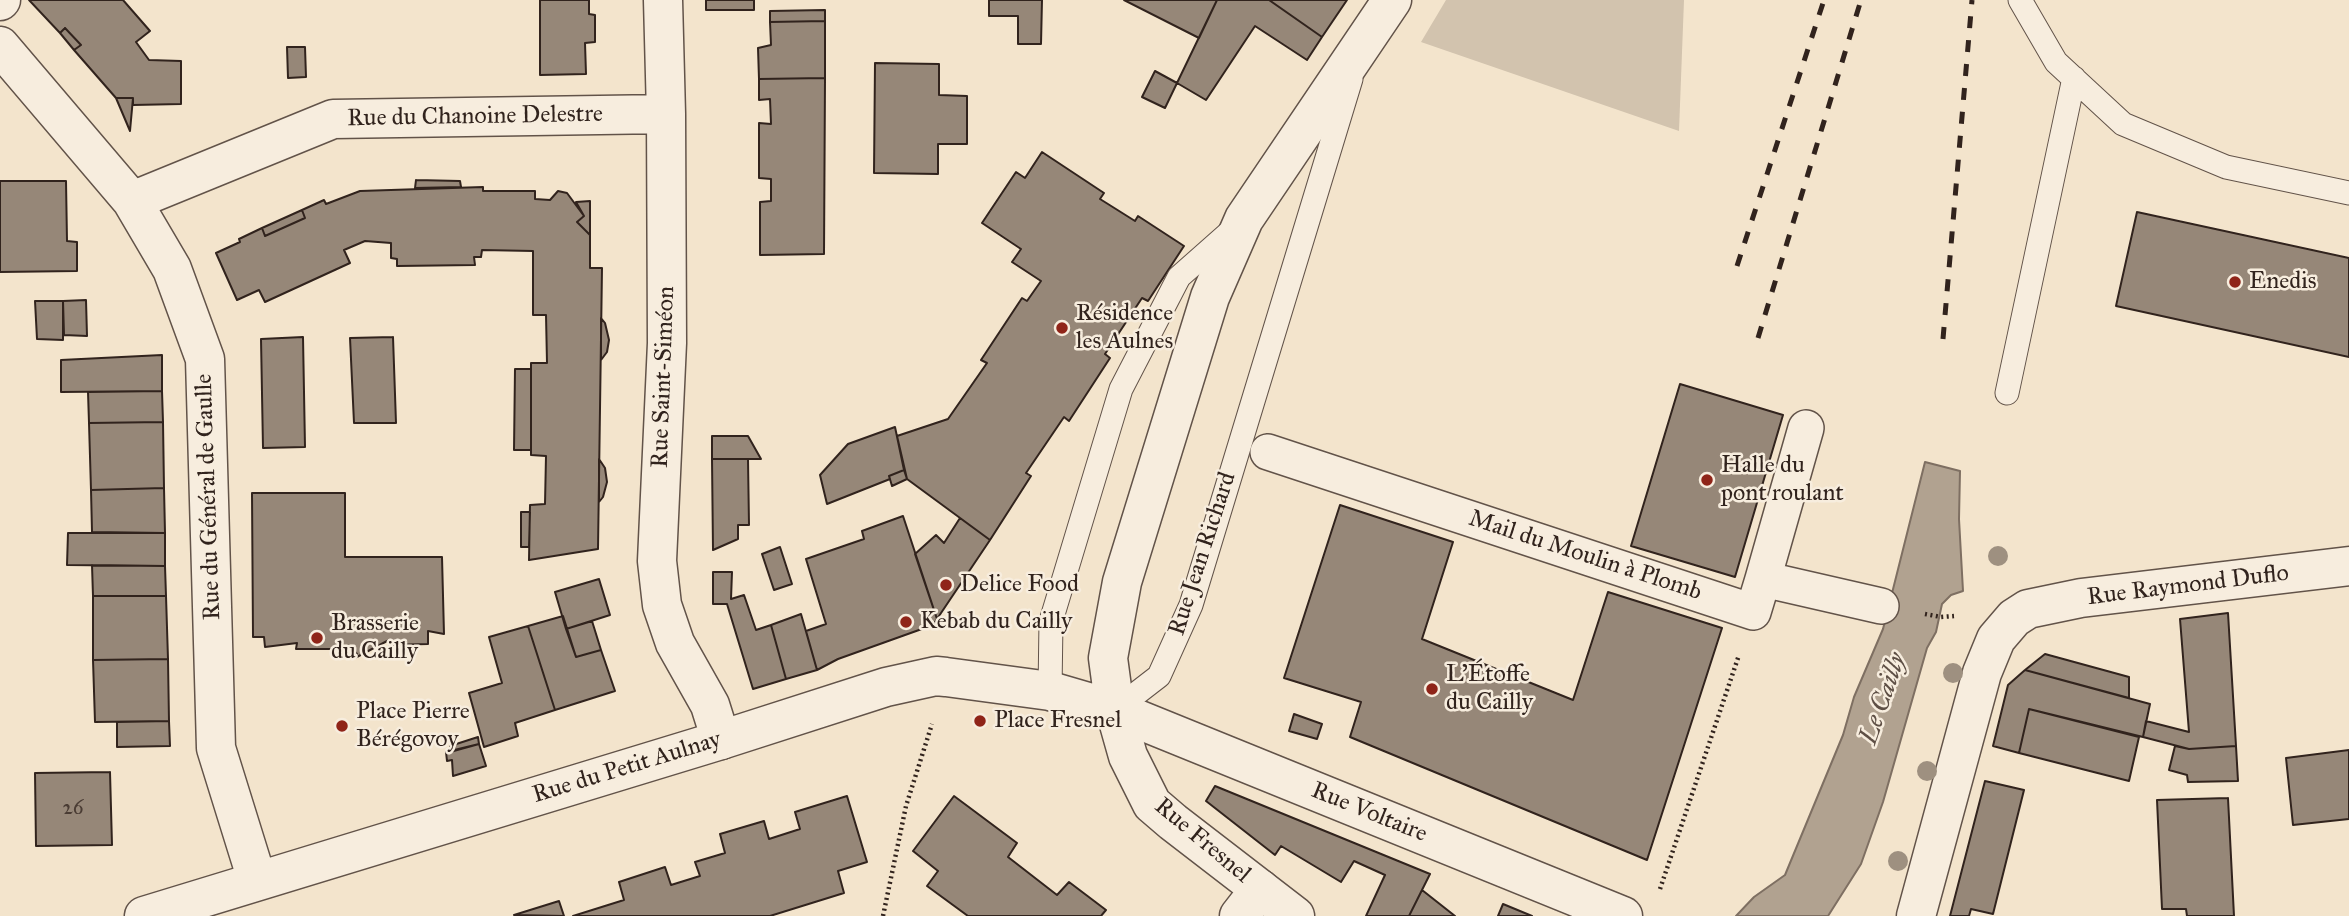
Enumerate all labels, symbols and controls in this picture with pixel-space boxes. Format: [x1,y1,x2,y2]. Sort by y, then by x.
street label: Rue du Chanoine Delestre [347,100,603,134]
place label: Enedis [2249,268,2317,296]
marker: Enedis [2227,274,2243,290]
street label: Rue Saint-Siméon [646,285,682,469]
place label: Résidence les Aulnes [1076,300,1173,356]
marker: Résidence les Aulnes [1054,320,1070,336]
street label: Rue du Général de Gaulle [190,373,228,621]
place label: Halle du pont roulant [1721,452,1844,508]
street label: Rue Jean Richard [1163,469,1243,639]
marker: Halle du pont roulant [1699,472,1715,488]
street label: Mail du Moulin à Plomb [1465,505,1705,607]
street label: Rue Raymond Duflo [2086,559,2290,613]
place label: Delice Food [960,571,1079,599]
marker: Delice Food [938,577,954,593]
place label: Kebab du Cailly [920,608,1072,636]
place label: Brasserie du Cailly [331,610,419,666]
marker: Kebab du Cailly [898,614,914,630]
marker: Brasserie du Cailly [309,630,325,646]
water label: Le Cailly [1854,649,1914,749]
place label: L'Étoffe du Cailly [1446,661,1533,717]
marker: L'Étoffe du Cailly [1424,681,1440,697]
place label: Place Pierre Bérégovoy [356,698,470,754]
place label: Place Fresnel [994,707,1122,735]
marker: Place Fresnel [972,713,988,729]
marker: Place Pierre Bérégovoy [334,718,350,734]
street label: Rue du Petit Aulnay [529,726,725,810]
street label: Rue Voltaire [1307,777,1431,849]
street label: Rue Fresnel [1148,792,1256,890]
house number: 26 [62,796,84,822]

